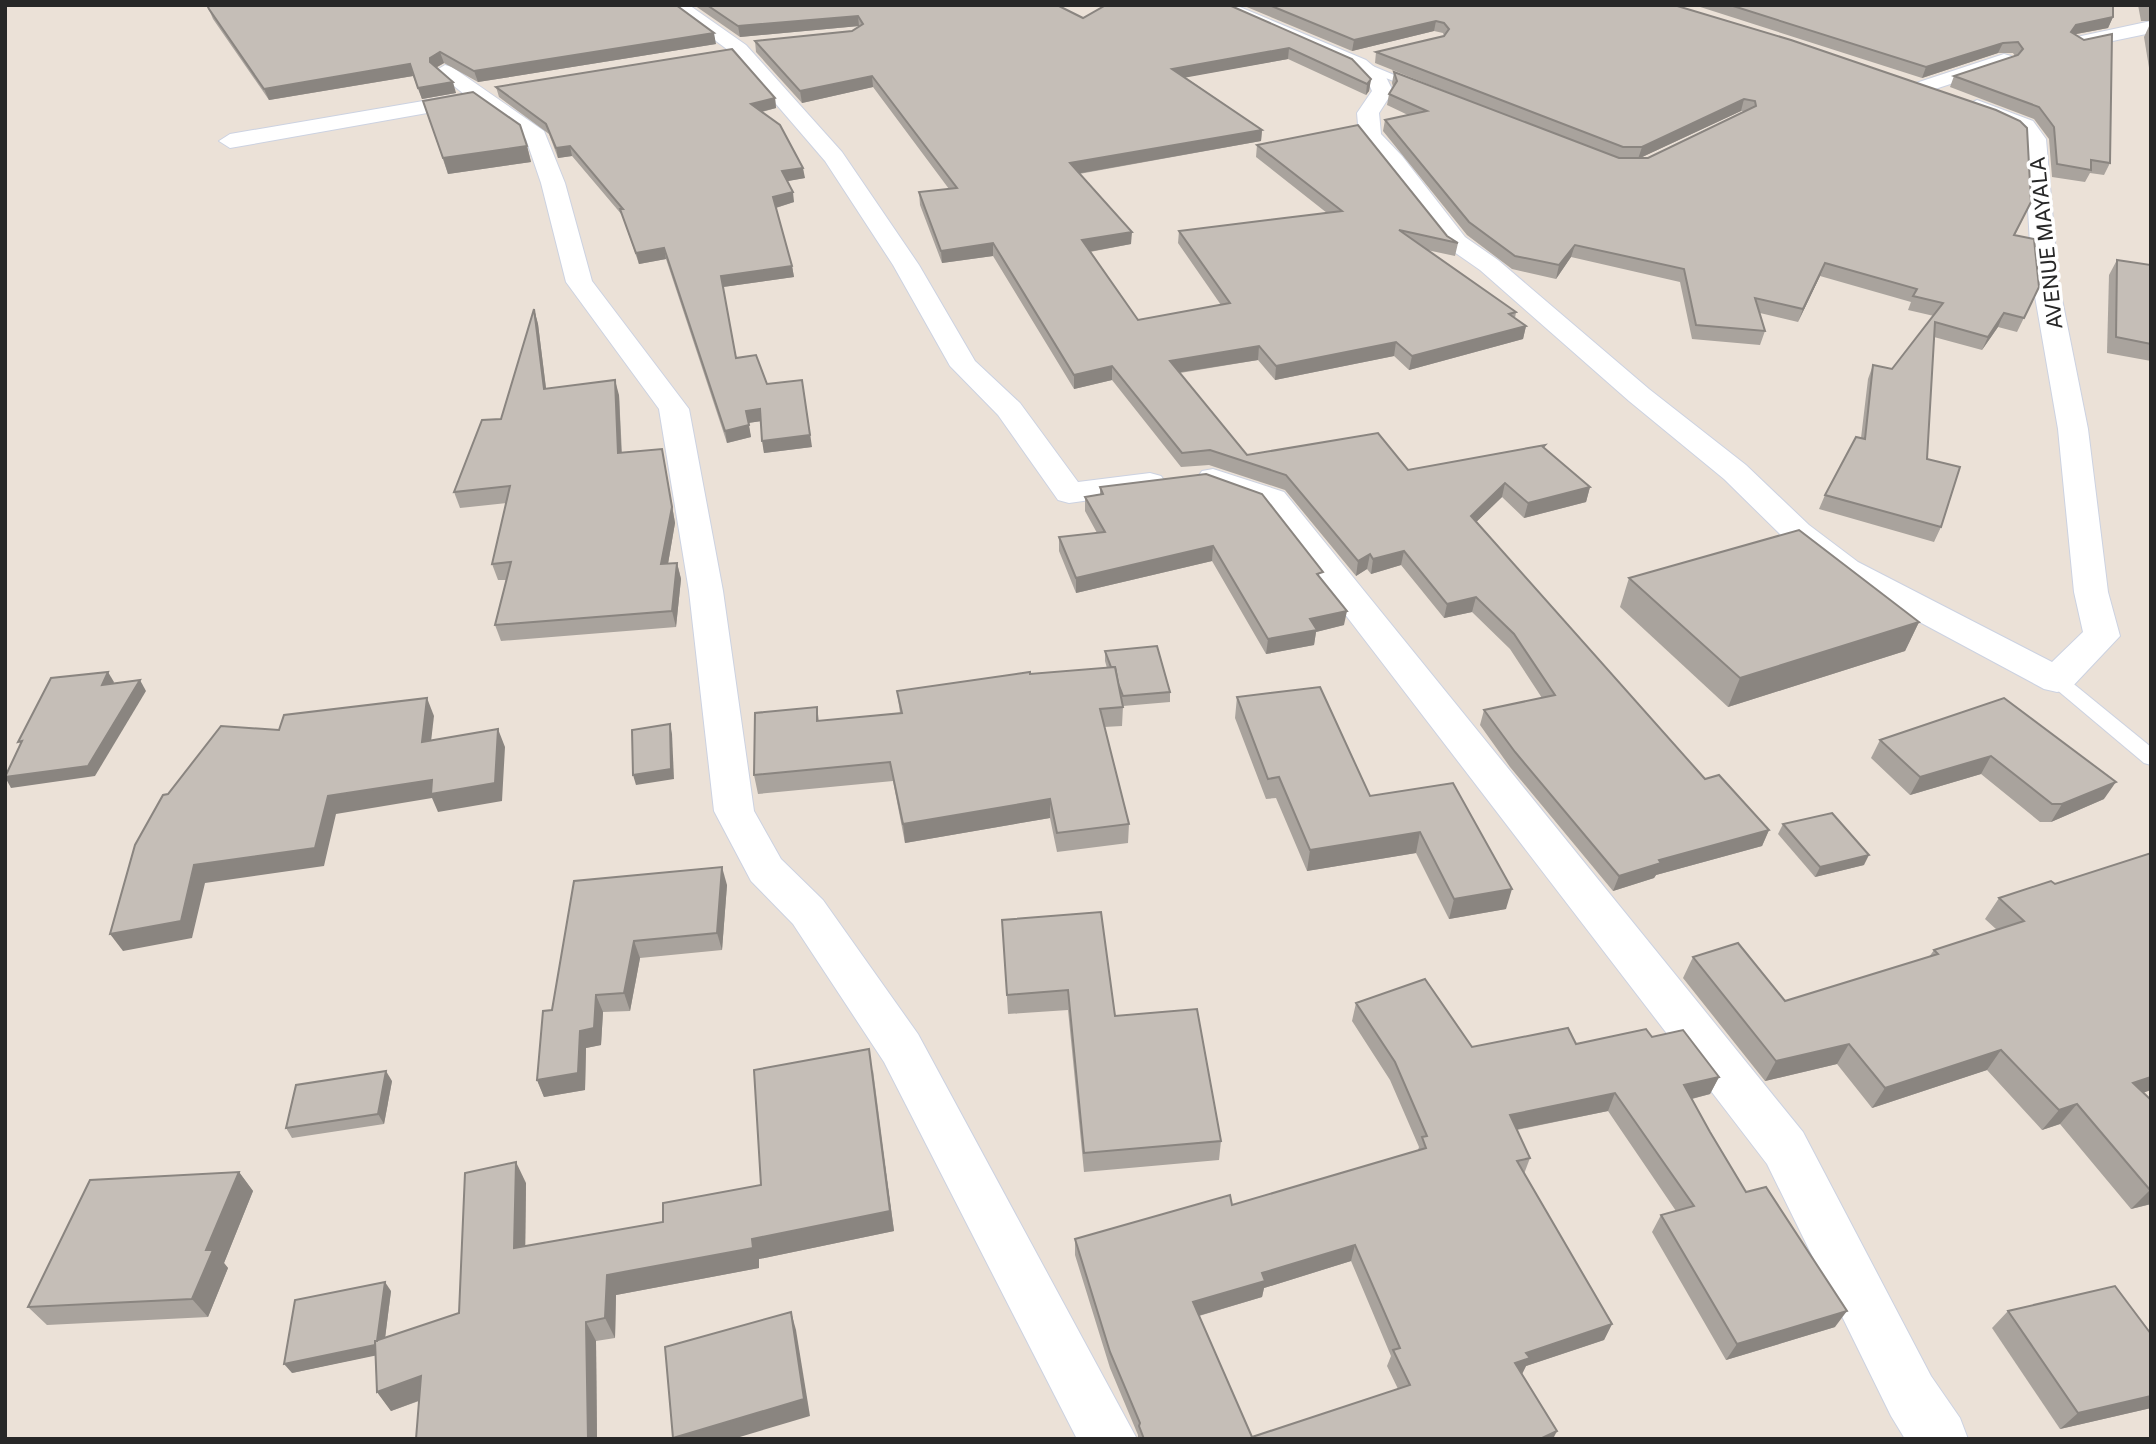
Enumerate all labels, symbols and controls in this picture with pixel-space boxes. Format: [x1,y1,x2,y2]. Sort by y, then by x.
street label: AVENUE MAYALA [2024,155,2068,331]

